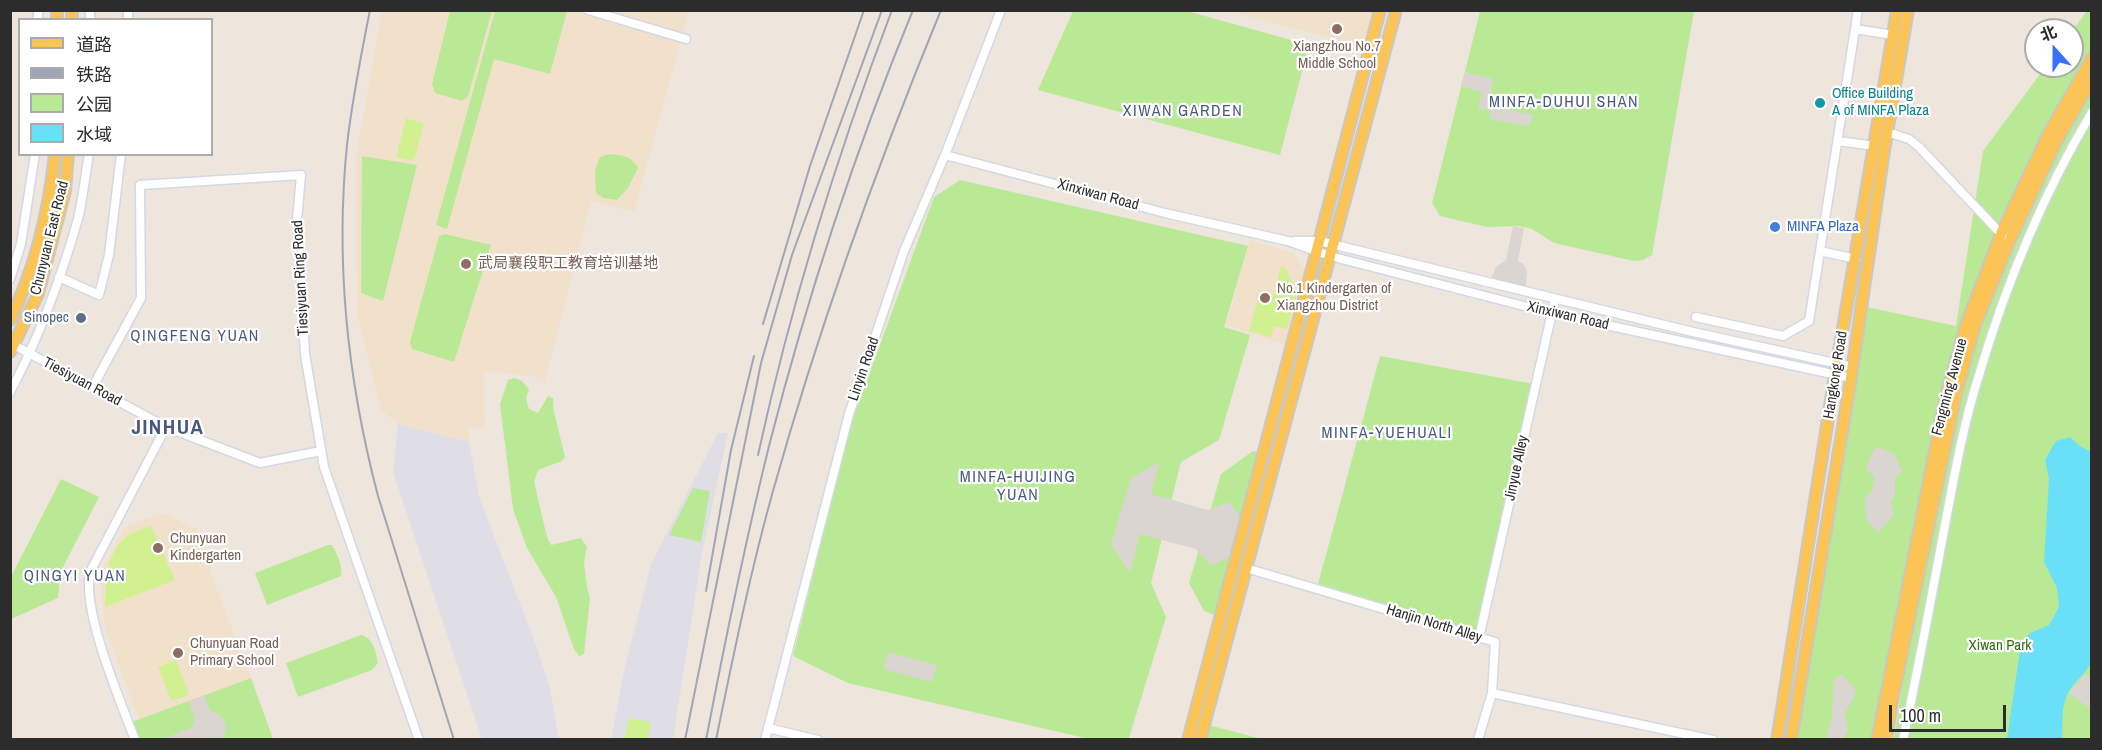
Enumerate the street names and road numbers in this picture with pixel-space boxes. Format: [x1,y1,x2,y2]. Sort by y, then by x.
street label: Xinxiwan Road [1055,176,1141,214]
street label: Chunyuan East Road [27,179,73,297]
street label: Tiesiyuan Ring Road [289,220,313,336]
street label: Xinxiwan Road [1525,298,1611,334]
street label: Hangkong Road [1820,330,1852,420]
street label: Linyin Road [845,335,883,403]
street label: Fengming Avenue [1928,337,1972,437]
street label: Tiesiyuan Road [40,354,124,410]
street label: Jinyue Alley [1501,434,1533,502]
street label: Hanjin North Alley [1384,601,1484,647]

